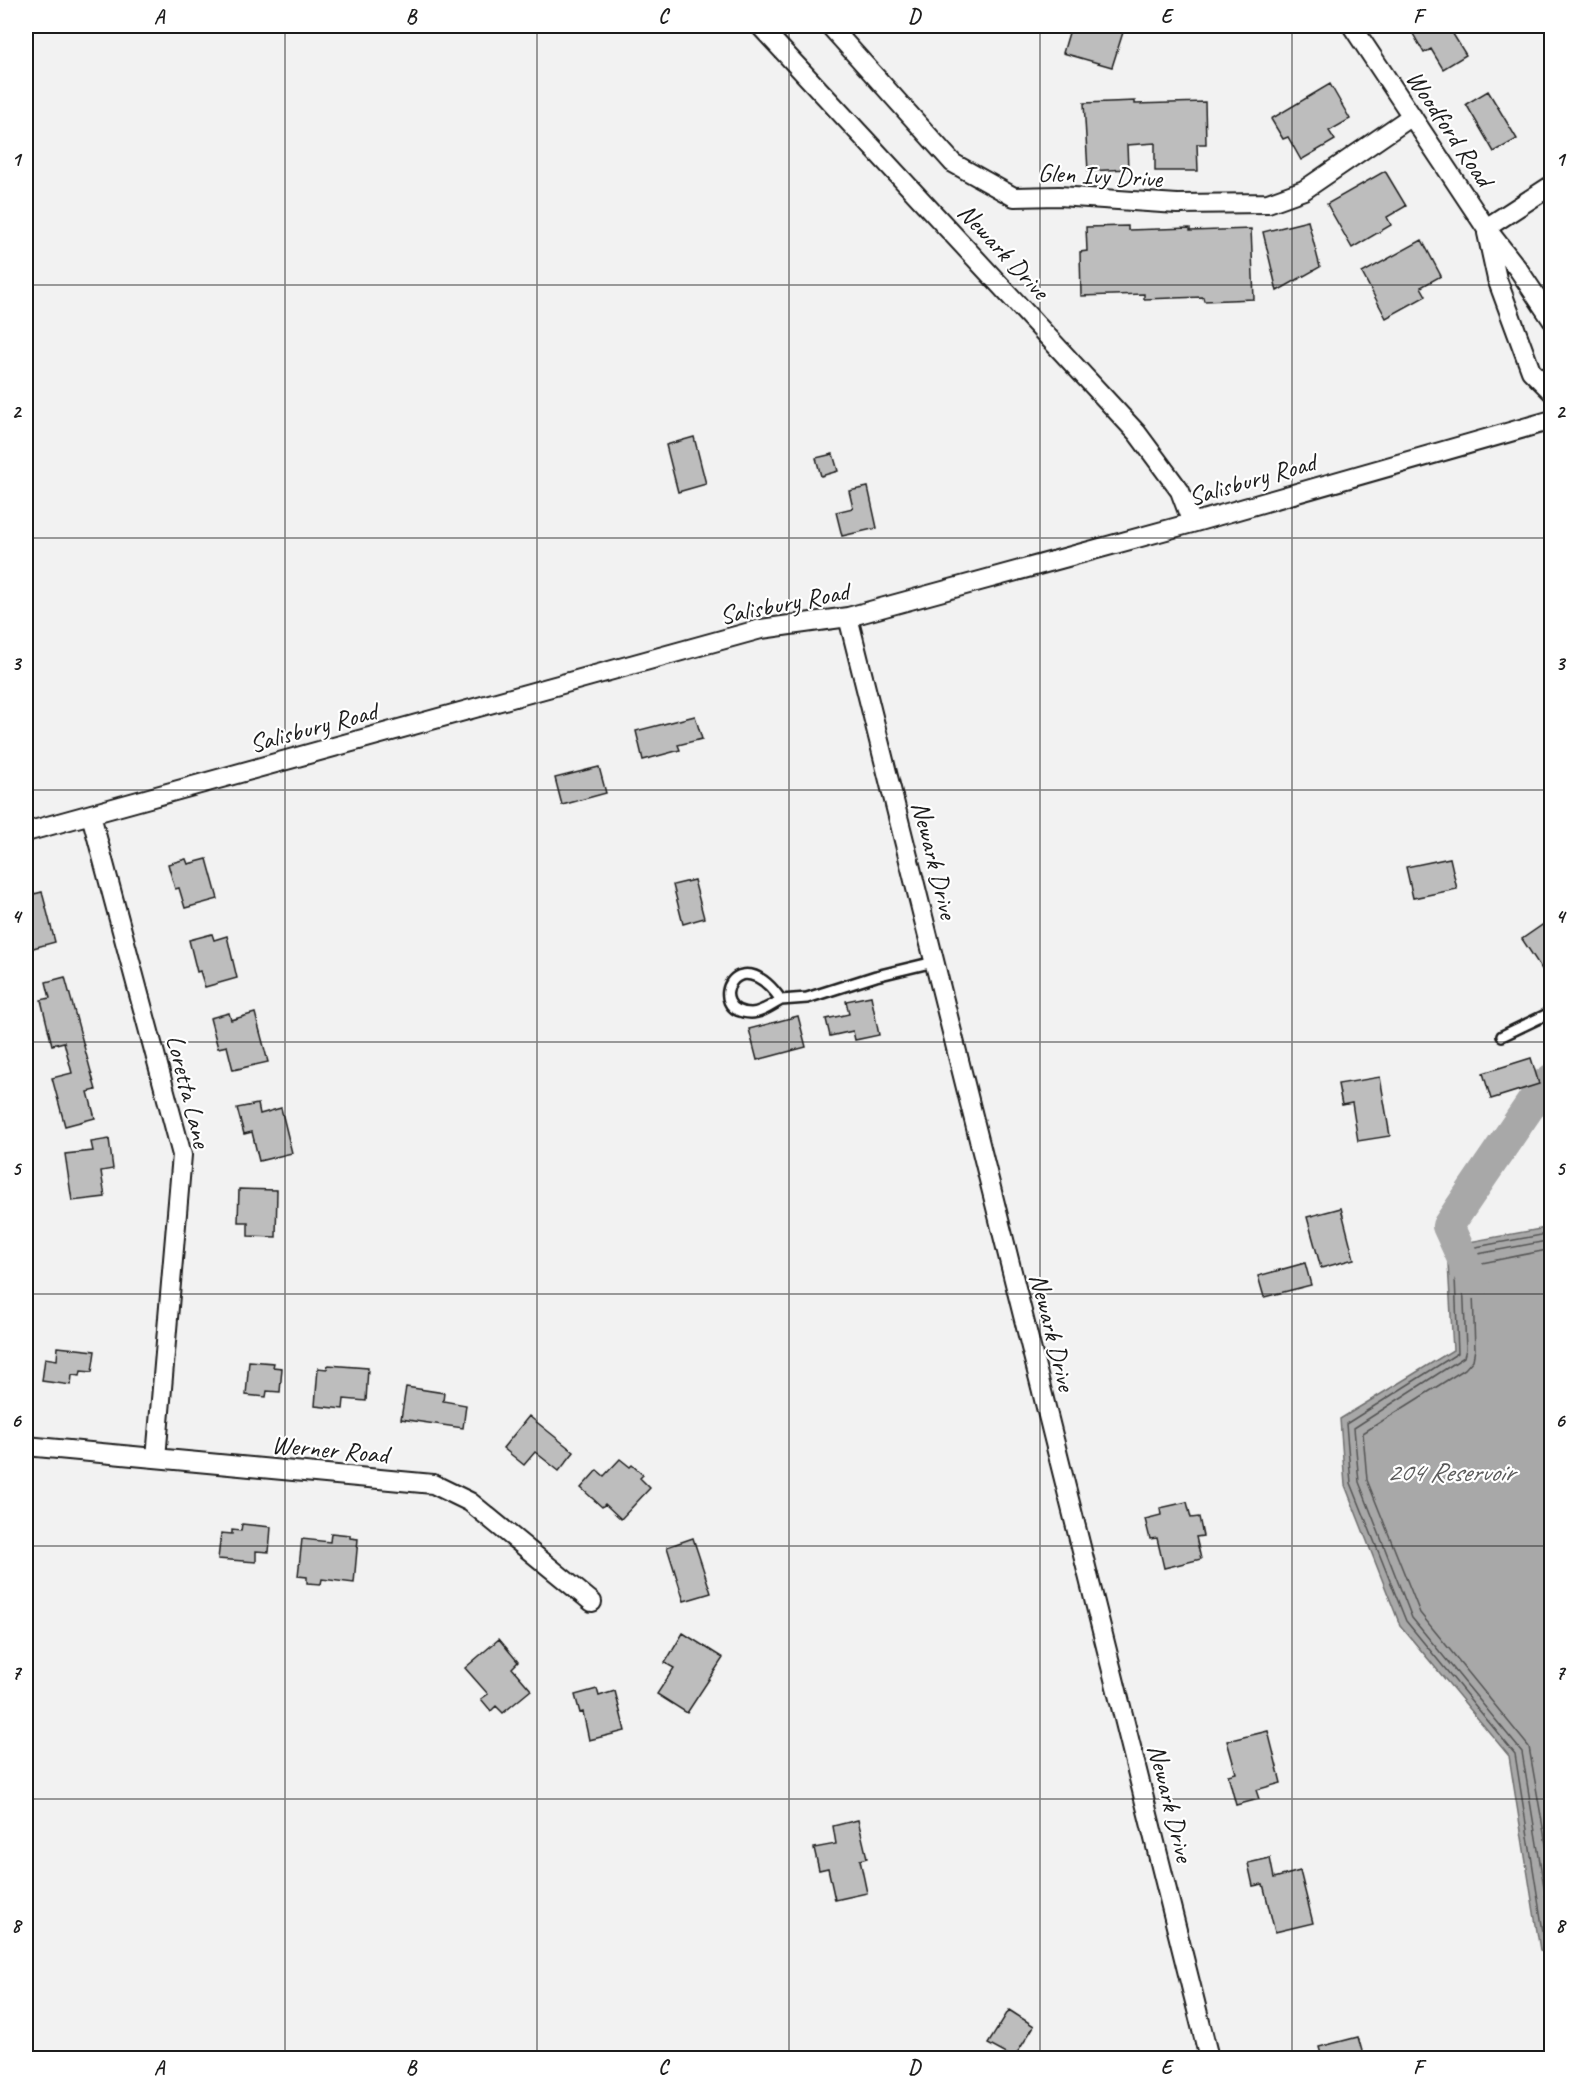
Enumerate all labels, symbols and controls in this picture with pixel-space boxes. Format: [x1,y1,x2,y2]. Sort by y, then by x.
text: A [154,4,166,29]
text: B [406,4,418,29]
text: C [658,4,670,29]
text: D [908,4,922,29]
text: E [1161,4,1175,29]
text: F [1413,4,1427,29]
street label: Woodford Road [1399,64,1503,196]
text: 1 [12,147,23,172]
text: 1 [1556,147,1567,172]
street label: Glen Ivy Drive [1037,156,1164,195]
street label: Newark Drive [951,196,1058,308]
text: 2 [12,399,23,424]
text: 2 [1556,399,1567,424]
street label: Salisbury Road [1185,445,1323,513]
street label: Salisbury Road [717,574,855,632]
text: 3 [12,651,23,676]
text: 3 [1556,651,1567,676]
street label: Salisbury Road [246,694,384,760]
street label: Newark Drive [904,798,966,925]
text: 4 [12,904,24,929]
text: 4 [1556,904,1568,929]
street label: Loretta Lane [159,1031,219,1152]
text: 5 [12,1156,23,1181]
text: 5 [1556,1156,1567,1181]
street label: Newark Drive [1022,1270,1084,1397]
text: 6 [11,1408,22,1433]
text: 6 [1555,1408,1566,1433]
street label: Werner Road [270,1428,393,1471]
water label: 204 Reservoir [1387,1455,1519,1489]
text: 7 [12,1660,23,1685]
text: 7 [1556,1660,1567,1685]
street label: Newark Drive [1140,1741,1202,1868]
text: 8 [12,1913,24,1938]
text: 8 [1556,1913,1568,1938]
text: A [154,2055,166,2080]
text: B [406,2055,418,2080]
text: C [658,2055,670,2080]
text: D [908,2055,922,2080]
text: E [1161,2055,1175,2080]
text: F [1413,2055,1427,2080]

